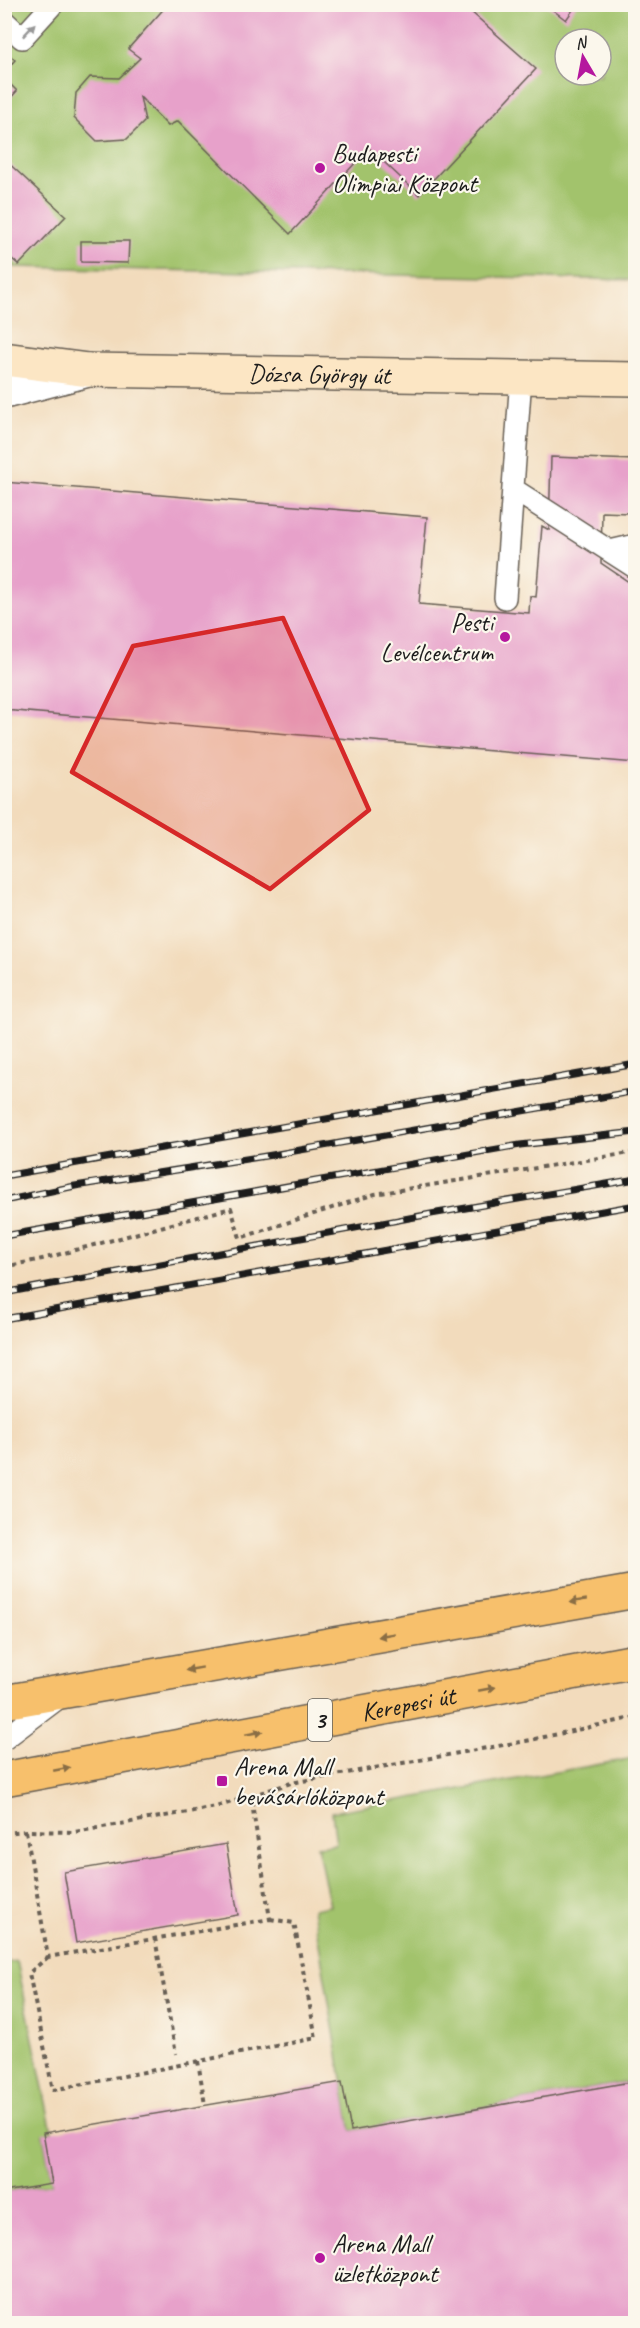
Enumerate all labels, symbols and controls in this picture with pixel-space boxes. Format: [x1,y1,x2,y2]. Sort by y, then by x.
one-way arrow [22,23,35,38]
north arrow [553,27,613,87]
text: N [574,32,590,54]
place label: Budapesti Olimpiai Központ [332,137,479,200]
marker: Budapesti Olimpiai Központ [313,161,327,175]
street label: Dózsa György út [248,357,393,392]
place label: Pesti Levélcentrum [381,606,496,669]
marker: Pesti Levélcentrum [498,630,512,644]
one-way arrow [568,1597,587,1606]
one-way arrow [376,1631,395,1640]
one-way arrow [184,1665,203,1674]
street label: Kerepesi út [359,1679,460,1729]
one-way arrow [477,1684,496,1693]
road number: 3 [308,1699,332,1741]
one-way arrow [244,1728,263,1737]
place label: Arena Mall bevásárlóközpont [234,1750,385,1813]
one-way arrow [53,1764,72,1773]
marker: Arena Mall bevásárlóközpont [215,1774,229,1788]
place label: Arena Mall üzletközpont [332,2227,440,2290]
marker: Arena Mall üzletközpont [313,2251,327,2265]

